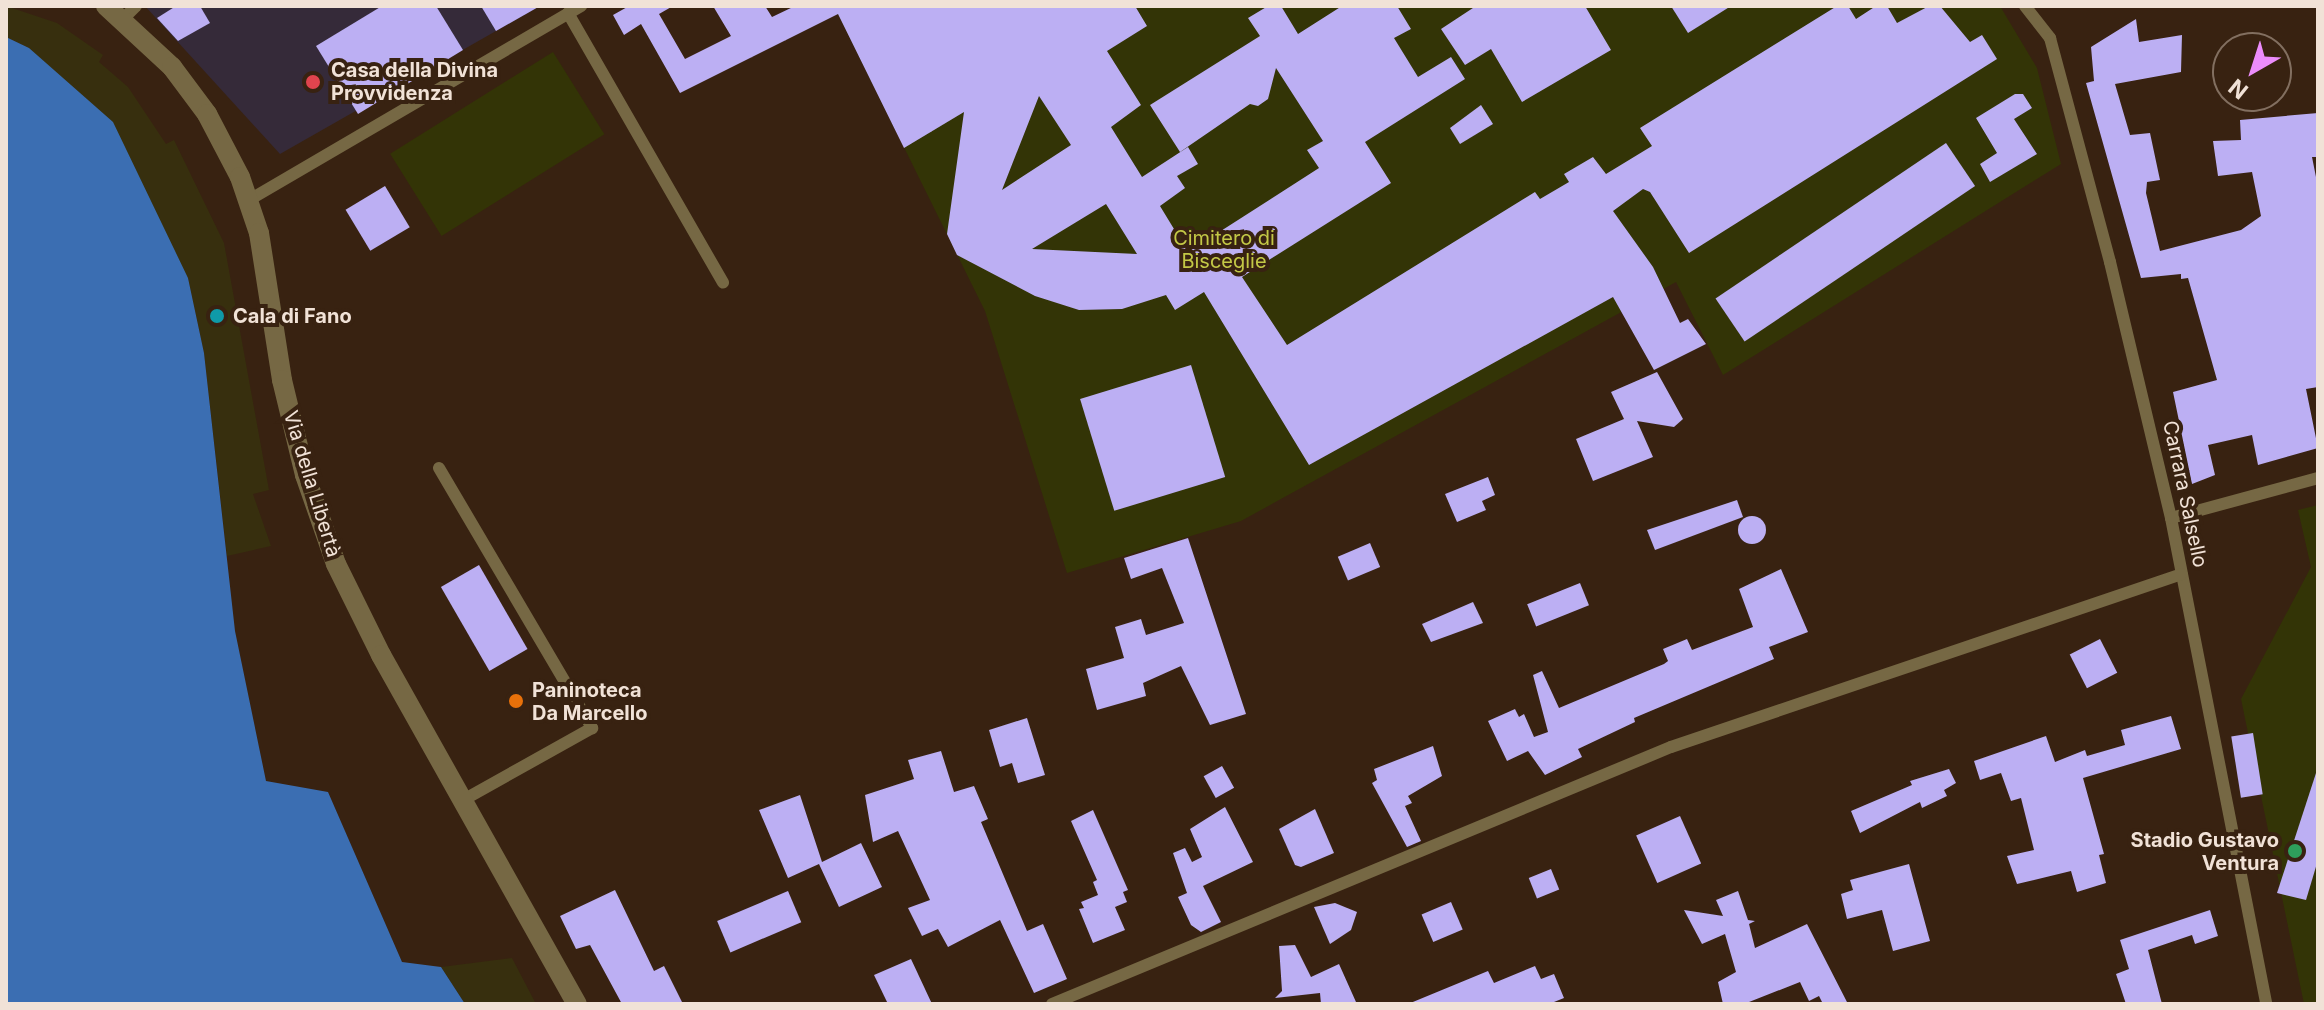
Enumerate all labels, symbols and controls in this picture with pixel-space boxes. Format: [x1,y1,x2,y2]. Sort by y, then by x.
north arrow [2212,32,2292,112]
place label: Casa della Divina Provvidenza [331,58,498,105]
marker: Casa della Divina Provvidenza [302,71,324,93]
text: N [2223,74,2253,104]
park label: Cimitero di Bisceglie [1173,227,1275,274]
place label: Cala di Fano [233,304,352,328]
marker: Cala di Fano [208,307,226,325]
street label: Via della Libertà [278,408,346,560]
street label: Carrara Salsello [2158,418,2212,570]
place label: Paninoteca Da Marcello [532,678,647,725]
marker: Paninoteca Da Marcello [507,692,525,710]
place label: Stadio Gustavo Ventura [2131,828,2279,875]
marker: Stadio Gustavo Ventura [2286,842,2304,860]

